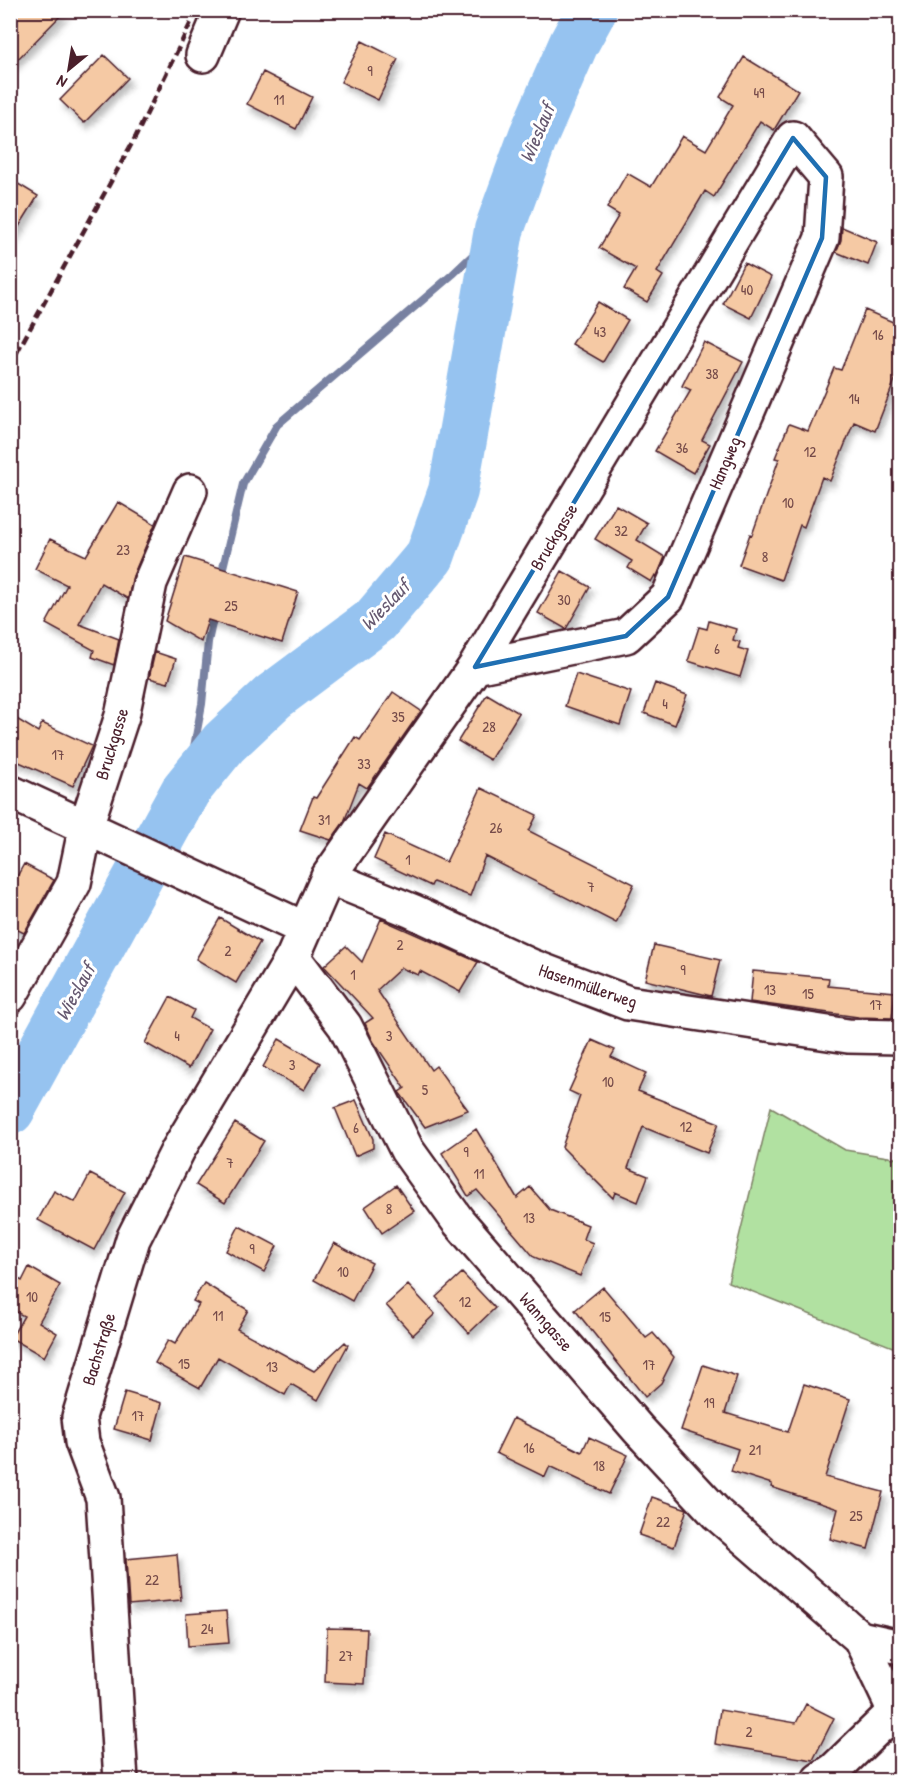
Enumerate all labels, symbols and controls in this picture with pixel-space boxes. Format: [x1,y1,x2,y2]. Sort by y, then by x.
north arrow [39,39,99,99]
house number: 9 [367,60,373,81]
text: N [52,70,71,94]
house number: 49 [753,82,765,103]
house number: 11 [274,89,284,110]
water label: Wieslauf [512,96,562,166]
house number: 40 [741,279,753,300]
house number: 43 [594,321,606,342]
house number: 16 [872,324,884,345]
house number: 38 [705,363,719,384]
house number: 14 [848,388,860,409]
street label: Hangweg [702,433,747,493]
house number: 36 [676,437,688,458]
house number: 12 [804,441,816,462]
house number: 10 [782,492,794,513]
street label: Bruckgasse [524,499,583,575]
house number: 32 [614,520,628,541]
house number: 23 [116,539,130,560]
house number: 8 [762,546,768,567]
water label: Wieslauf [354,571,418,636]
house number: 30 [557,589,571,610]
house number: 25 [224,595,238,616]
house number: 6 [714,638,720,659]
house number: 4 [662,693,668,714]
street label: Bruckgasse [89,705,134,783]
house number: 35 [391,706,405,727]
house number: 28 [482,716,496,737]
house number: 17 [52,744,64,765]
house number: 33 [357,753,371,774]
house number: 31 [318,809,330,830]
house number: 26 [489,817,503,838]
house number: 1 [405,849,411,870]
house number: 7 [587,876,595,897]
house number: 2 [396,934,404,955]
house number: 2 [224,940,232,961]
water label: Wieslauf [48,955,103,1025]
street label: Hasenmüllerweg [536,957,641,1014]
house number: 9 [680,959,686,980]
house number: 1 [350,964,356,985]
house number: 13 [764,979,776,1000]
house number: 15 [802,983,815,1004]
house number: 17 [870,994,882,1015]
house number: 4 [174,1025,180,1046]
house number: 3 [386,1025,393,1046]
house number: 3 [289,1054,296,1075]
house number: 10 [602,1071,614,1092]
house number: 5 [422,1079,429,1100]
house number: 12 [680,1116,692,1137]
house number: 6 [353,1117,359,1138]
house number: 9 [463,1141,469,1162]
house number: 7 [226,1152,234,1173]
house number: 11 [474,1163,484,1184]
house number: 8 [386,1198,392,1219]
house number: 13 [523,1207,535,1228]
house number: 9 [249,1238,255,1259]
house number: 10 [337,1261,349,1282]
house number: 10 [26,1286,38,1307]
street label: Wanngasse [514,1287,579,1356]
house number: 12 [459,1291,471,1312]
house number: 11 [213,1305,223,1326]
house number: 15 [599,1306,612,1327]
street label: Bachstraße [76,1310,121,1388]
house number: 15 [178,1353,191,1374]
house number: 17 [643,1354,655,1375]
house number: 13 [266,1356,278,1377]
house number: 19 [704,1392,715,1413]
house number: 17 [132,1405,144,1426]
house number: 16 [523,1437,535,1458]
house number: 21 [749,1439,761,1460]
house number: 18 [593,1455,605,1476]
house number: 25 [849,1505,863,1526]
house number: 22 [656,1511,670,1532]
house number: 22 [145,1569,159,1590]
house number: 24 [201,1618,214,1639]
house number: 27 [339,1645,353,1666]
house number: 2 [745,1721,753,1742]

